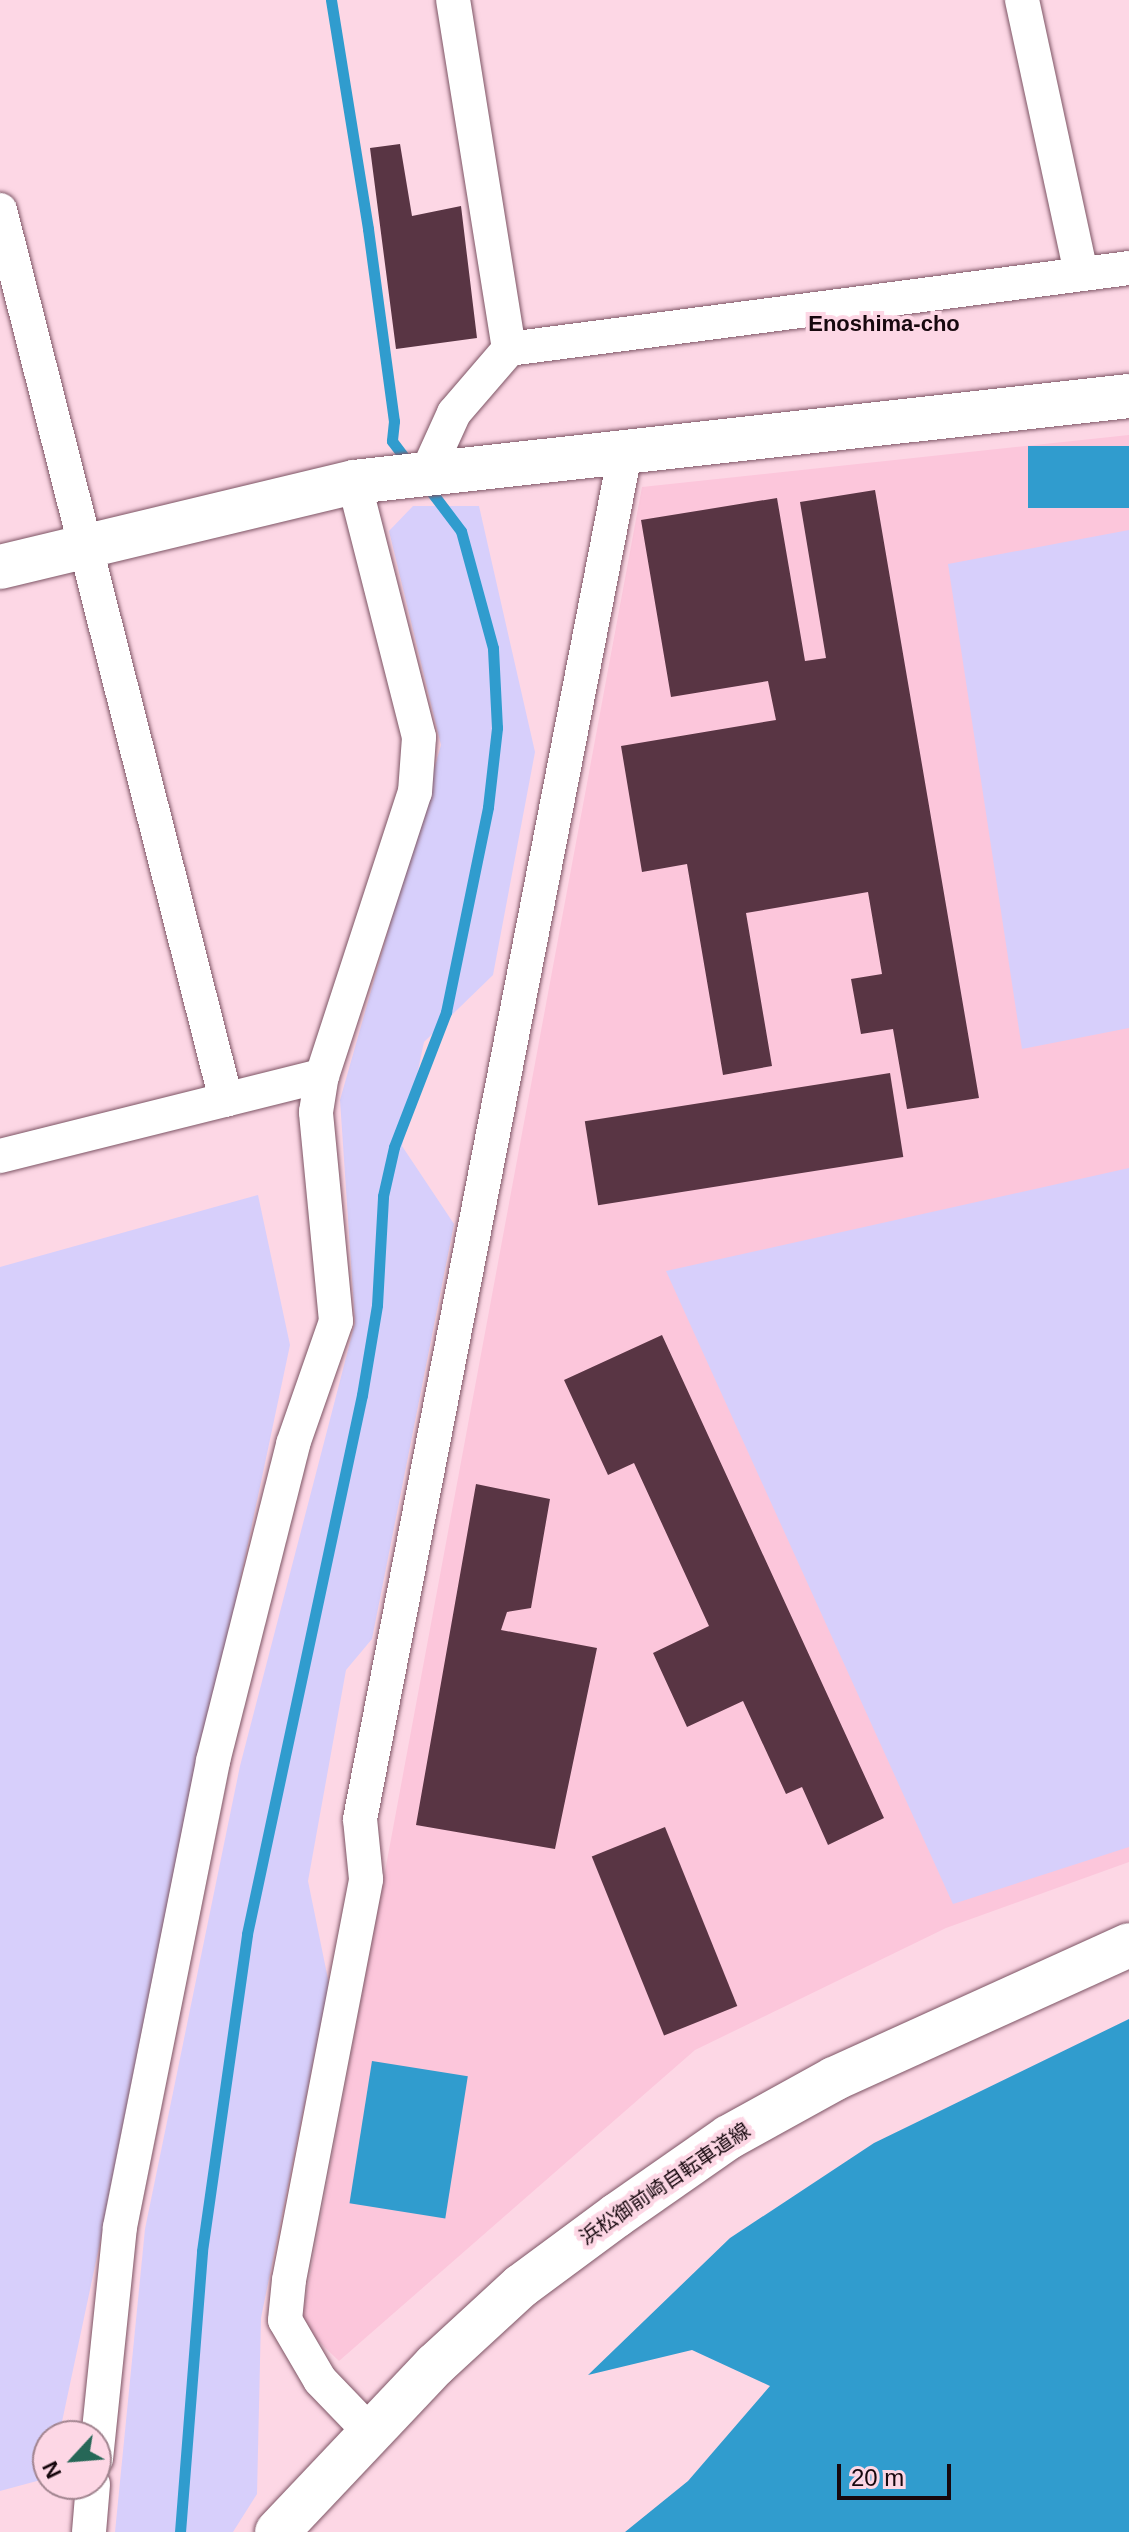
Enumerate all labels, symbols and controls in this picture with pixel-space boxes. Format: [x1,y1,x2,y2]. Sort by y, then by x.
district label: Enoshima-cho [808,311,960,337]
street label: 浜松御前崎自転車道線 [575,2118,755,2250]
north arrow [32,2420,112,2500]
scale bar [841,2448,955,2498]
text: N [37,2457,66,2482]
text: 20 m [851,2464,904,2491]

